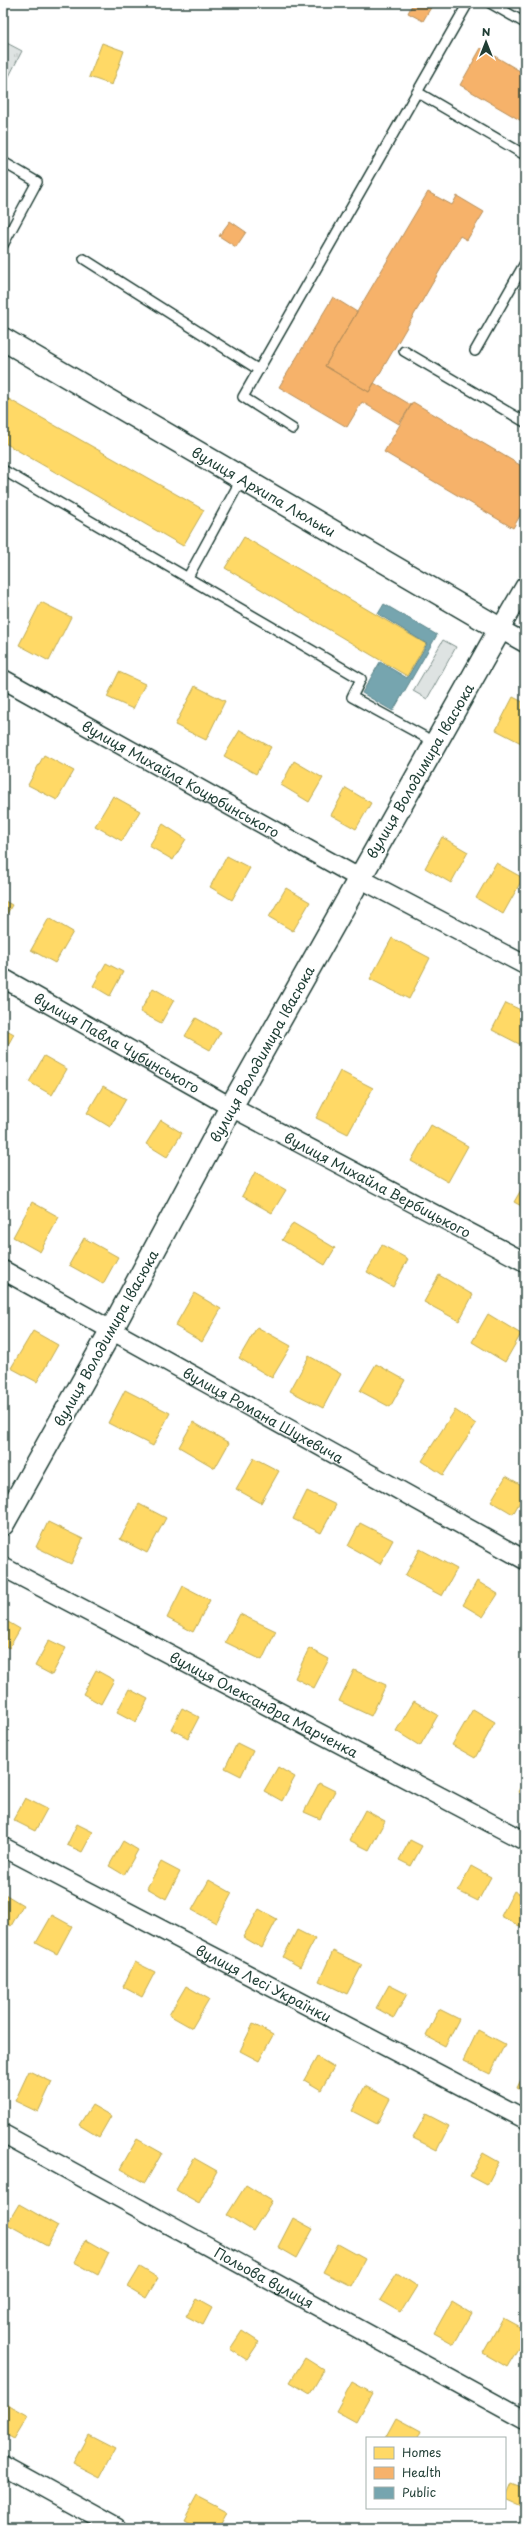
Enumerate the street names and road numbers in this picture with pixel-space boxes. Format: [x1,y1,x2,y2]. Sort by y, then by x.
street label: вулиця Архипа Люльки [188,441,340,541]
street label: вулиця Володимира Івасюка [361,679,479,862]
street label: вулиця Михайла Коцюбинського [78,715,284,842]
street label: вулиця Володимира Івасюка [205,962,320,1146]
street label: вулиця Павла Чубинського [30,987,204,1098]
street label: вулиця Михайла Вербицького [281,1127,475,1242]
street label: вулиця Володимира Івасюка [49,1246,164,1430]
street label: вулиця Романа Шухевича [179,1362,348,1468]
street label: вулиця Олександра Марченка [166,1646,362,1762]
street label: вулиця Лесі Українки [192,1939,335,2027]
street label: Польова вулиця [211,2241,318,2313]

